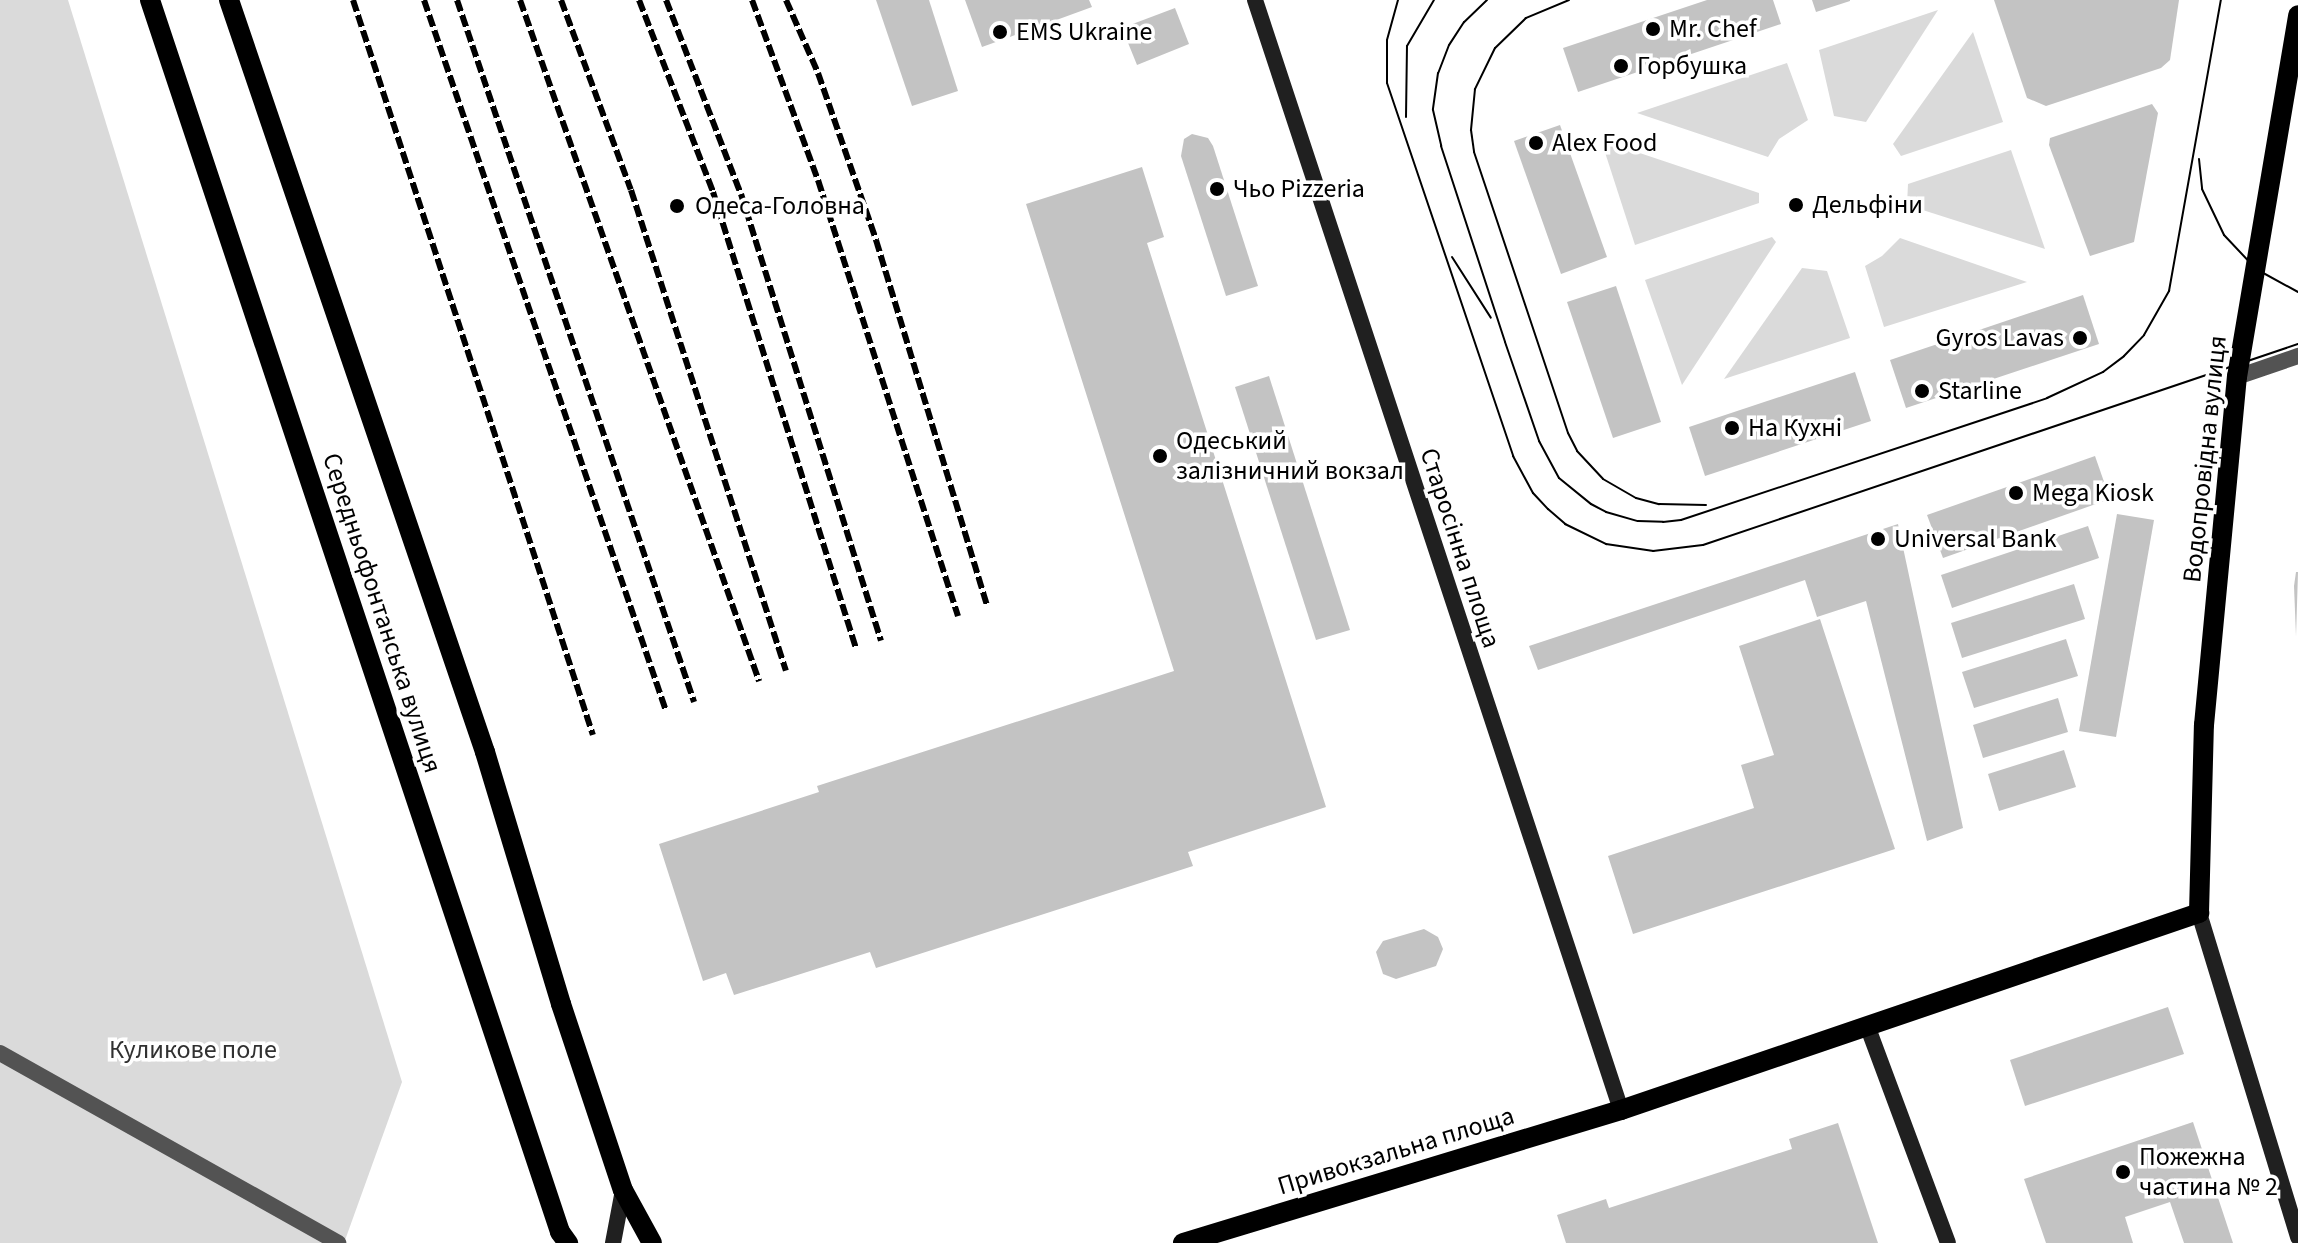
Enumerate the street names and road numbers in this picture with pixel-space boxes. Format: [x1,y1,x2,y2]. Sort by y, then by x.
street label: Водопровідна вулиця [2177,334,2233,584]
street label: Старосінна площа [1413,444,1507,652]
street label: Середньофонтанська вулиця [316,449,448,777]
street label: Привокзальна площа [1274,1100,1518,1202]

